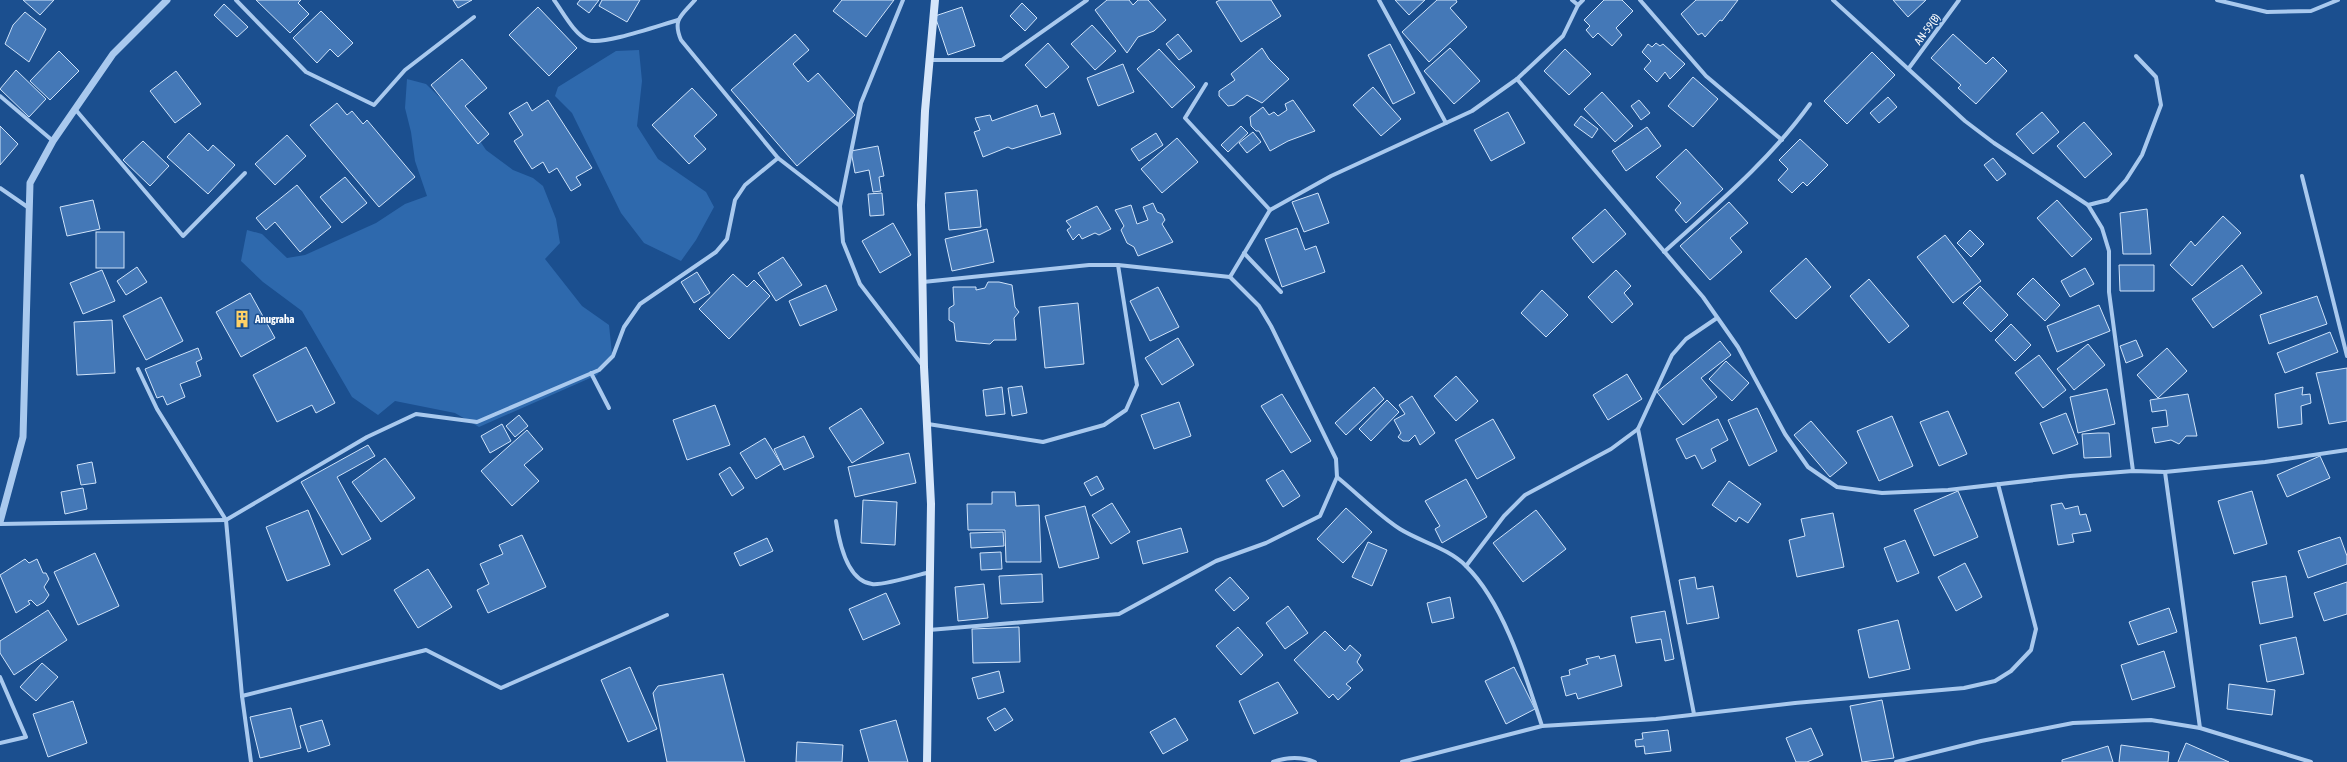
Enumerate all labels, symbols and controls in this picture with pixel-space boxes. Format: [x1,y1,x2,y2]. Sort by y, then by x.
street label: AN-59(B) [1912,11,1942,47]
building icon: Anugraha [232,309,252,329]
place label: Anugraha [254,313,294,325]

